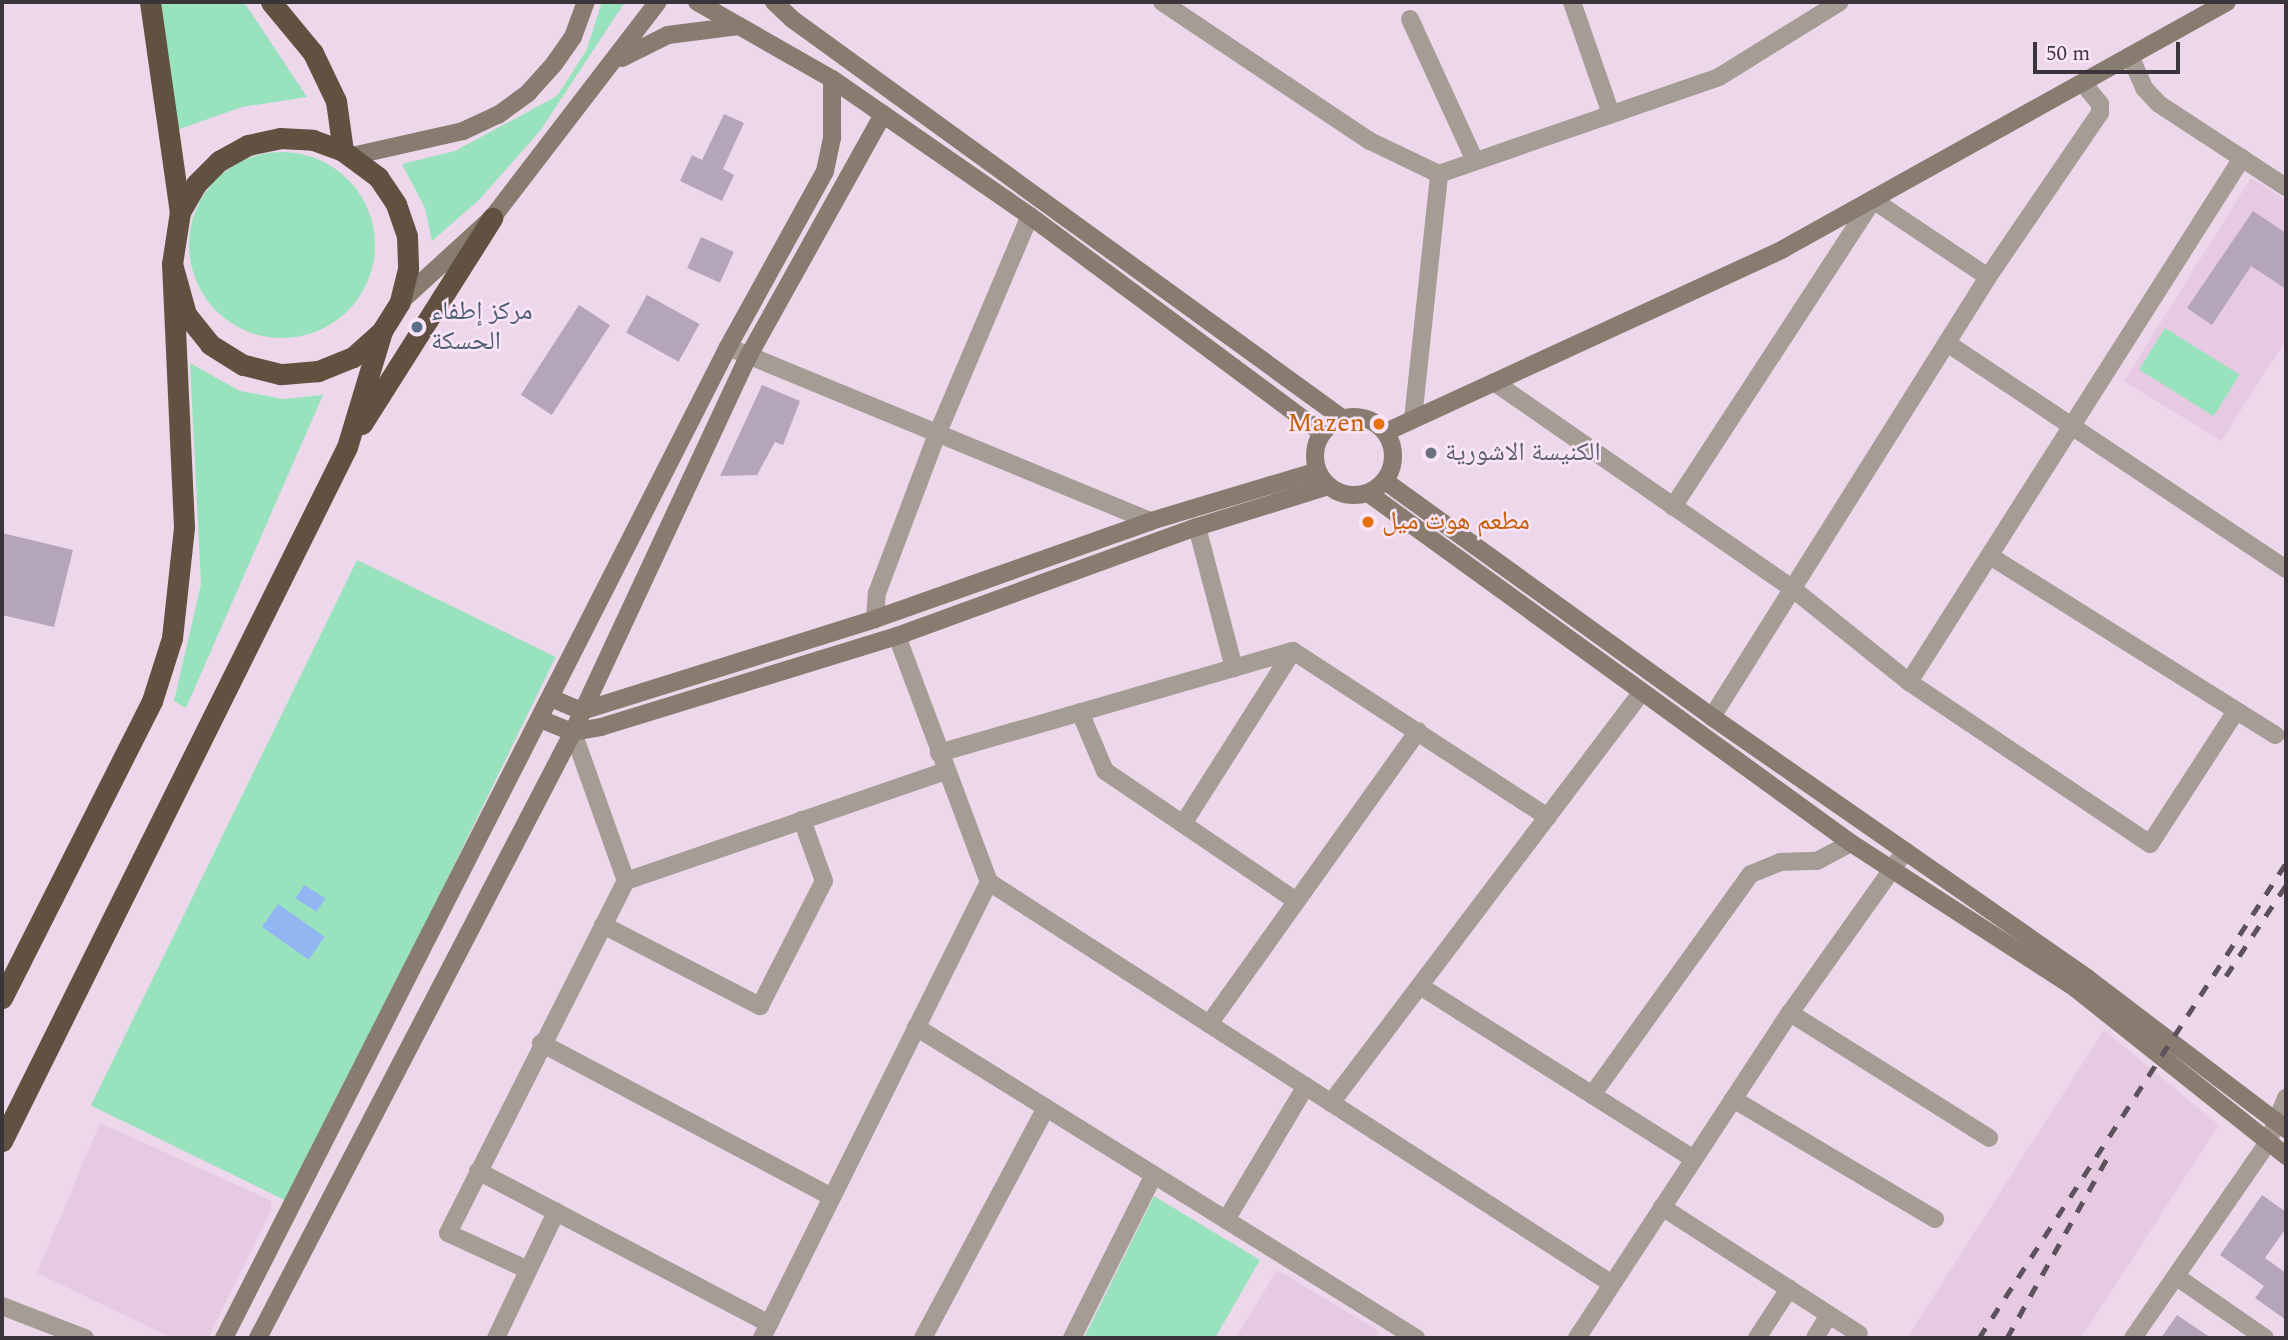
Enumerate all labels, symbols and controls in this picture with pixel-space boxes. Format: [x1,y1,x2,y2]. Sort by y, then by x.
scale bar [2036,28,2183,72]
text: 50 m [2046,38,2090,70]
place label: مركز إطفاء الحسكة [431,296,533,358]
marker: مركز إطفاء الحسكة [409,319,425,335]
place label: Mazen [1288,408,1365,440]
marker: Mazen [1371,416,1387,432]
place label: الكنيسة الاشورية [1445,437,1601,469]
marker: الكنيسة الاشورية [1423,445,1439,461]
place label: مطعم هوت ميل [1382,506,1530,538]
marker: مطعم هوت ميل [1360,514,1376,530]

